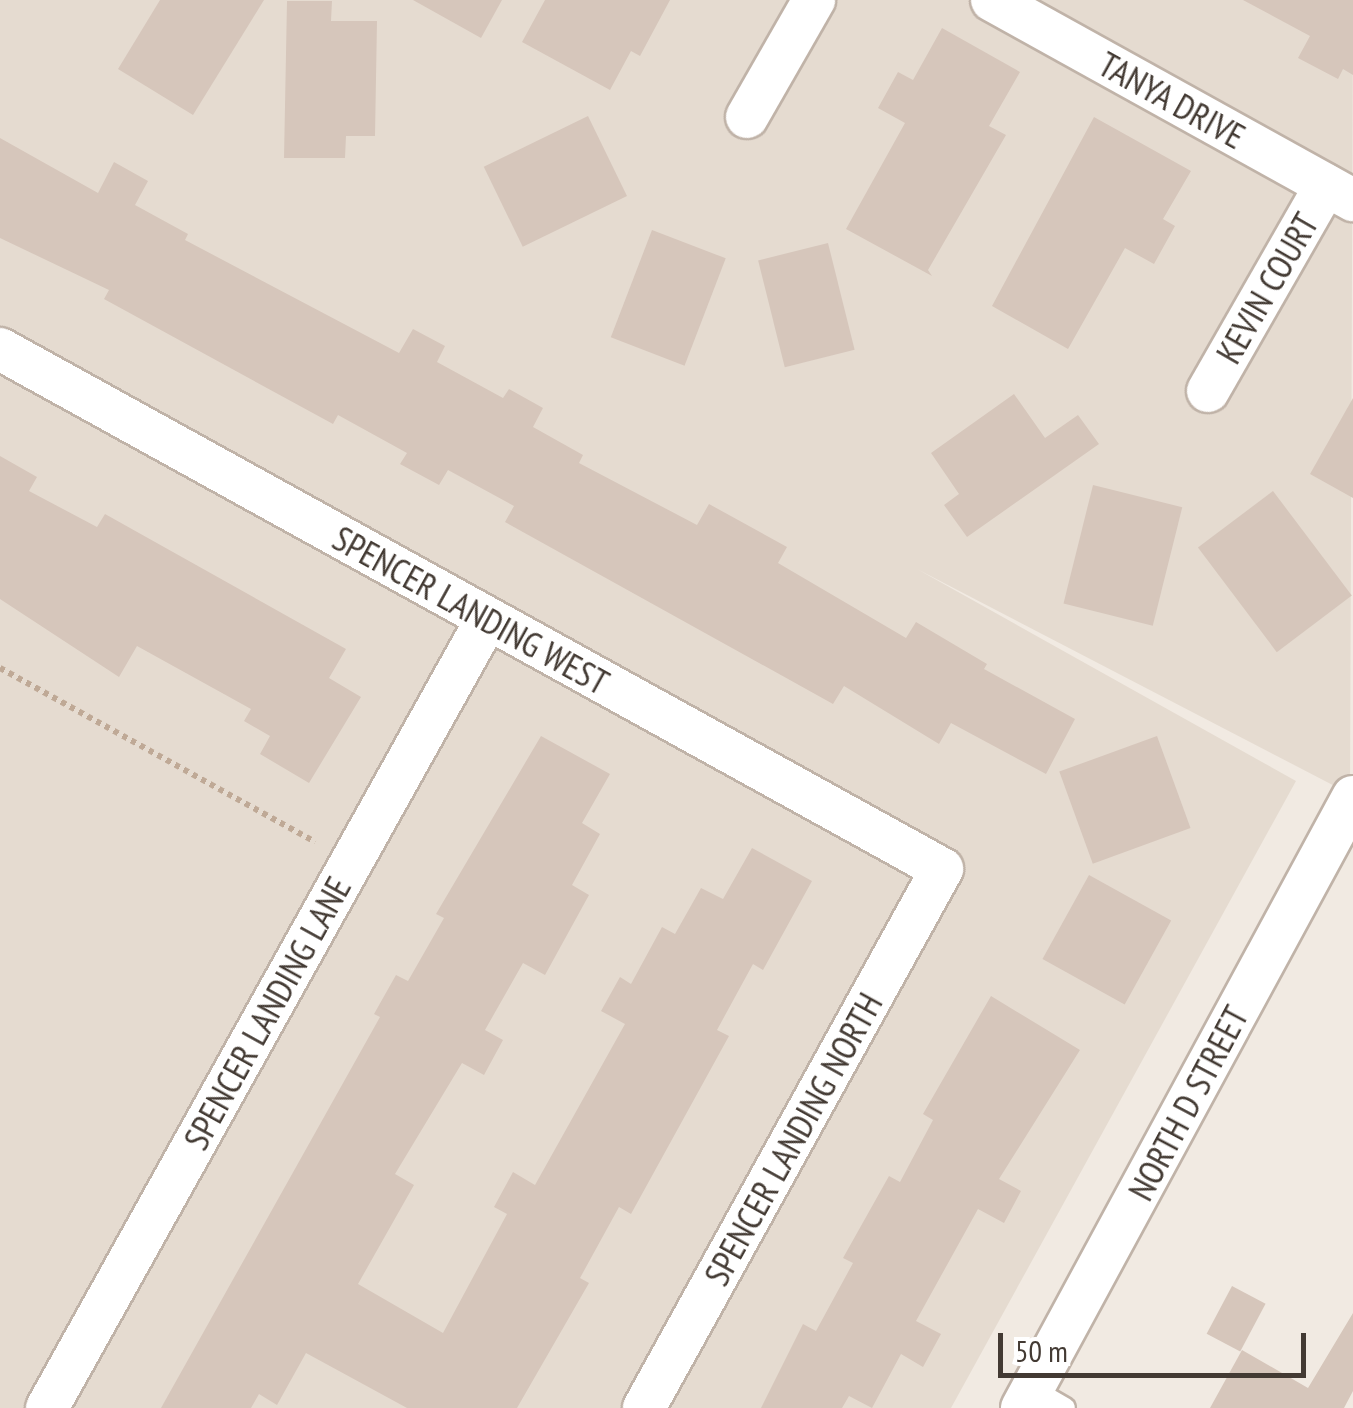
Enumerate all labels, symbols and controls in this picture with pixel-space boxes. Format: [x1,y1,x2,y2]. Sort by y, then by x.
street label: TANYA DRIVE [1091,42,1253,158]
street label: KEVIN COURT [1207,205,1327,371]
street label: SPENCER LANDING WEST [326,517,616,703]
street label: SPENCER LANDING LANE [175,869,359,1157]
street label: SPENCER LANDING NORTH [695,986,891,1292]
street label: NORTH D STREET [1119,999,1257,1207]
scale bar [1003,1313,1310,1375]
text: 50 m [1015,1331,1068,1370]

